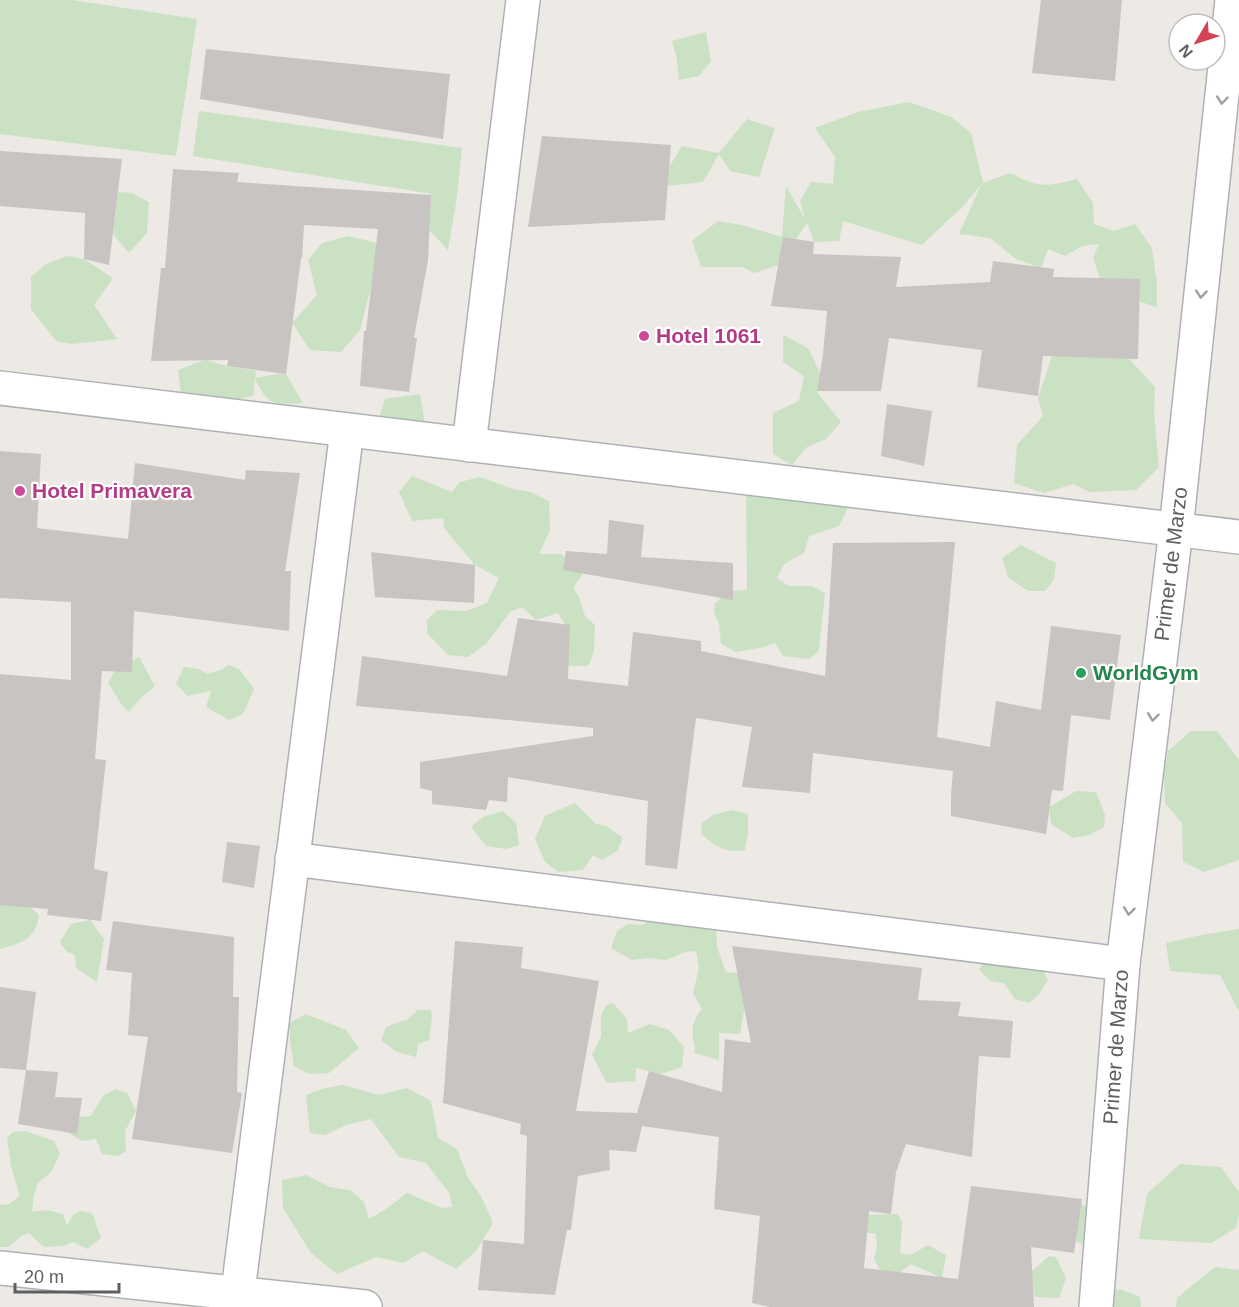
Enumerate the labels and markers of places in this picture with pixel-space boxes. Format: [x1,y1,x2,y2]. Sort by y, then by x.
place label: Hotel 1061 [656,324,761,347]
marker: Hotel 1061 [637,329,651,343]
place label: Hotel Primavera [32,479,192,502]
marker: Hotel Primavera [13,484,27,498]
place label: WorldGym [1093,661,1199,684]
marker: WorldGym [1074,666,1088,680]

